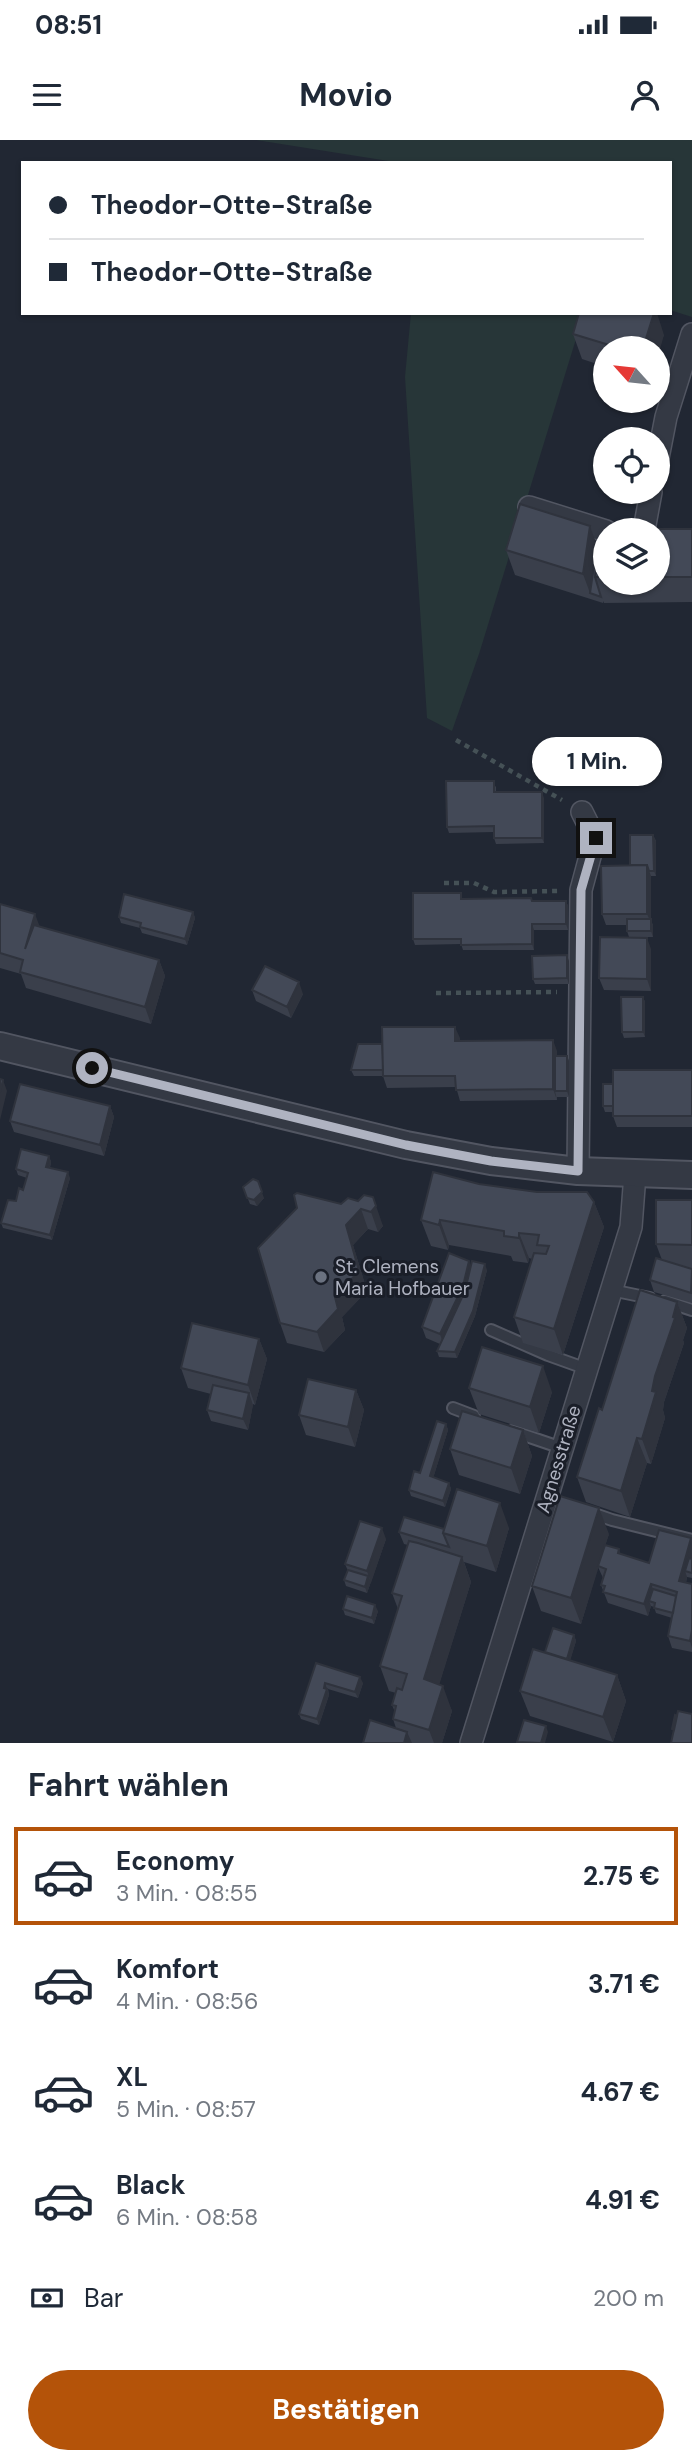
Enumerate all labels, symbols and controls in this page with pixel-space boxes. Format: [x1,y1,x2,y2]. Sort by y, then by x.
text: 08:51 [35,8,102,42]
text: Movio [299,74,393,116]
icon: menu [28,76,66,114]
icon: person [626,76,664,114]
text: Theodor-Otte-Straße [91,188,373,222]
text: Theodor-Otte-Straße [91,255,373,289]
north arrow [593,336,670,413]
map controls [593,336,670,595]
button: locate [593,427,670,504]
button: layers [593,518,670,595]
callout: 1 Min. [531,736,661,786]
text: 1 Min. [567,746,627,776]
route end [580,822,612,854]
route start [76,1052,108,1084]
place label: St. Clemens Maria Hofbauer [335,1254,470,1301]
marker: St. Clemens Maria Hofbauer [313,1269,329,1285]
street label: Agnesstraße [530,1402,587,1516]
text: Fahrt wählen [28,1764,229,1806]
text: Economy [116,1844,234,1878]
icon: car [32,1845,95,1908]
text: 2.75 € [583,1859,660,1893]
text: 3 Min. · 08:55 [116,1878,258,1908]
text: Komfort [116,1952,219,1986]
icon: car [32,1953,95,2016]
text: 3.71 € [588,1967,660,2001]
text: 4 Min. · 08:56 [116,1986,258,2016]
text: XL [116,2060,148,2094]
icon: car [32,2061,95,2124]
text: 4.67 € [581,2075,660,2109]
text: 5 Min. · 08:57 [116,2094,256,2124]
text: Black [116,2168,186,2202]
icon: car [32,2169,95,2232]
text: 4.91 € [585,2183,660,2217]
text: 6 Min. · 08:58 [116,2202,258,2232]
icon: cash [28,2279,66,2317]
text: Bar [84,2281,123,2315]
text: 200 m [593,2283,664,2313]
button: Bestätigen [28,2370,664,2450]

